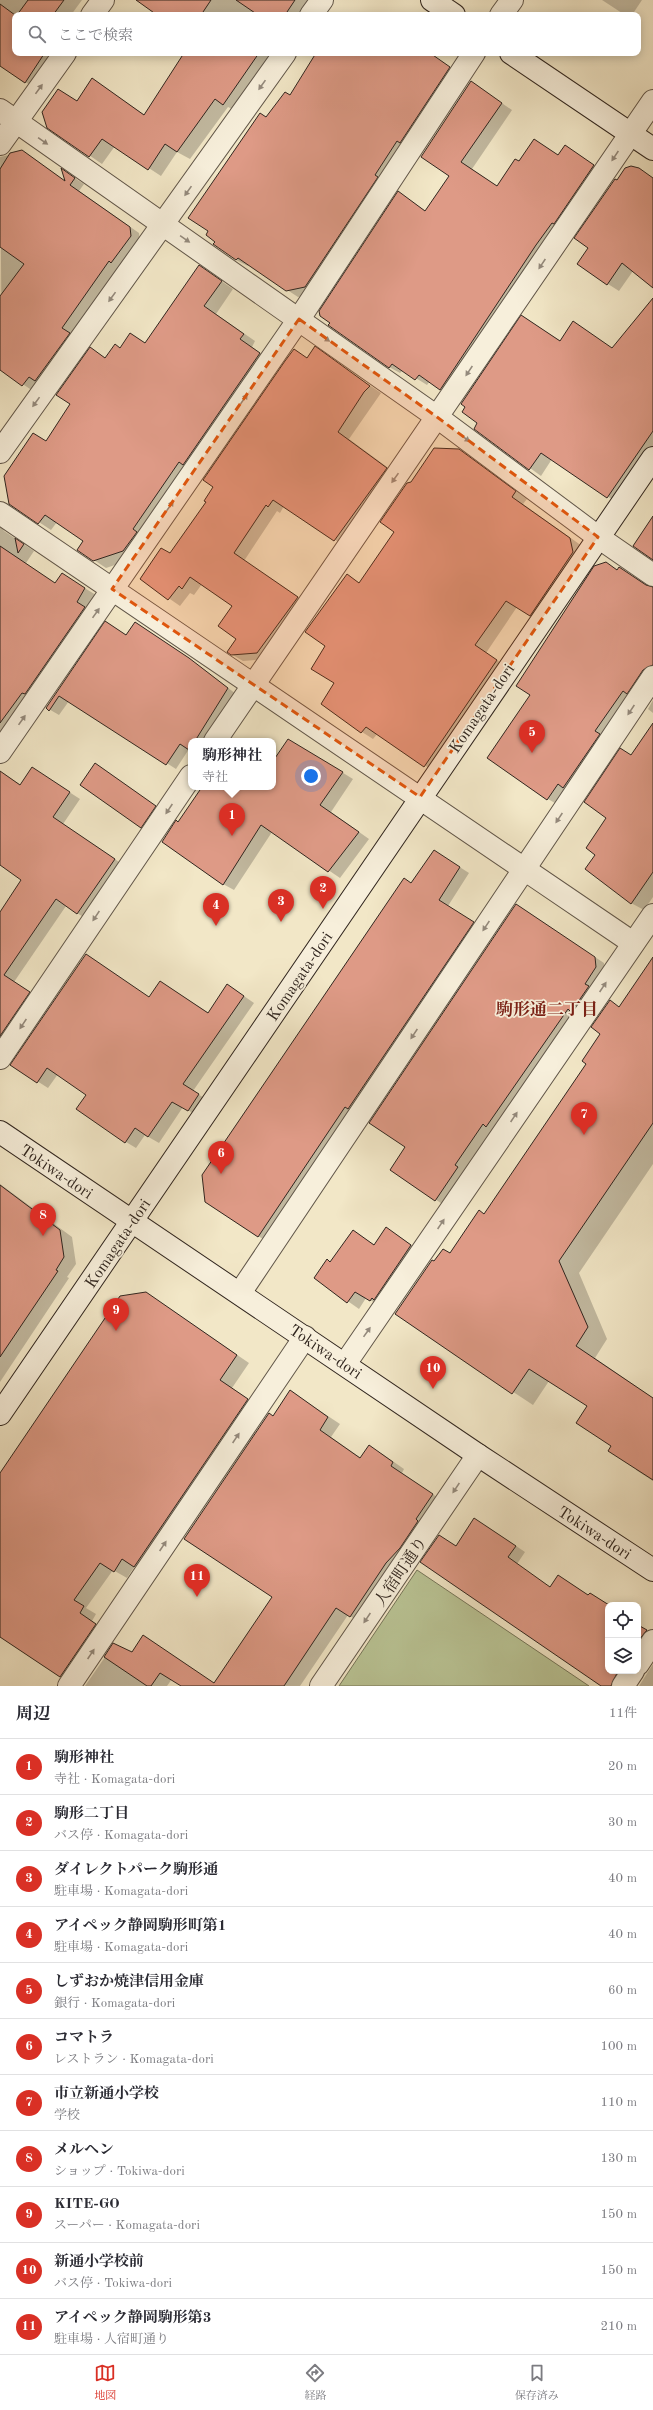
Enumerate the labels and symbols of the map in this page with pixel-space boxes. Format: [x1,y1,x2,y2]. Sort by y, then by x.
one-way arrow [258,80,266,90]
one-way arrow [35,84,43,95]
one-way arrow [38,137,49,145]
one-way arrow [611,151,619,162]
one-way arrow [184,186,192,197]
one-way arrow [179,235,190,243]
one-way arrow [538,259,546,269]
one-way arrow [108,292,116,302]
one-way arrow [320,334,331,342]
one-way arrow [465,366,473,376]
one-way arrow [240,394,248,404]
one-way arrow [32,397,40,408]
one-way arrow [460,434,471,442]
one-way arrow [391,473,399,484]
one-way arrow [166,501,174,511]
one-way arrow [92,608,100,618]
street label: Komagata-dori [447,662,518,757]
one-way arrow [627,705,635,715]
one-way arrow [18,715,26,725]
pin: 5 [519,720,545,753]
your location [301,766,321,786]
one-way arrow [165,803,173,814]
pin: 1 [219,803,245,836]
one-way arrow [555,812,563,823]
pin: 2 [310,876,336,909]
pin: 3 [268,889,294,922]
pin: 4 [203,893,229,926]
one-way arrow [92,911,100,921]
one-way arrow [482,920,490,931]
street label: Komagata-dori [265,930,336,1025]
one-way arrow [599,981,607,992]
district label: 駒形通二丁目 [496,1000,598,1019]
one-way arrow [19,1019,27,1029]
one-way arrow [410,1028,418,1039]
pin: 7 [571,1102,597,1135]
one-way arrow [510,1112,518,1122]
pin: 6 [208,1141,234,1174]
street label: Tokiwa-dori [17,1143,95,1203]
street label: Komagata-dori [83,1197,154,1292]
pin: 8 [30,1203,56,1236]
one-way arrow [437,1219,445,1229]
pin: 9 [103,1298,129,1331]
street label: Tokiwa-dori [286,1323,364,1383]
one-way arrow [363,1326,371,1337]
pin: 10 [420,1356,446,1389]
one-way arrow [232,1433,240,1443]
one-way arrow [452,1482,460,1493]
street label: Tokiwa-dori [554,1504,633,1563]
street label: 人宿町通り [371,1533,431,1610]
one-way arrow [159,1541,167,1551]
pin: 11 [184,1564,210,1597]
one-way arrow [363,1613,371,1623]
one-way arrow [87,1648,94,1659]

